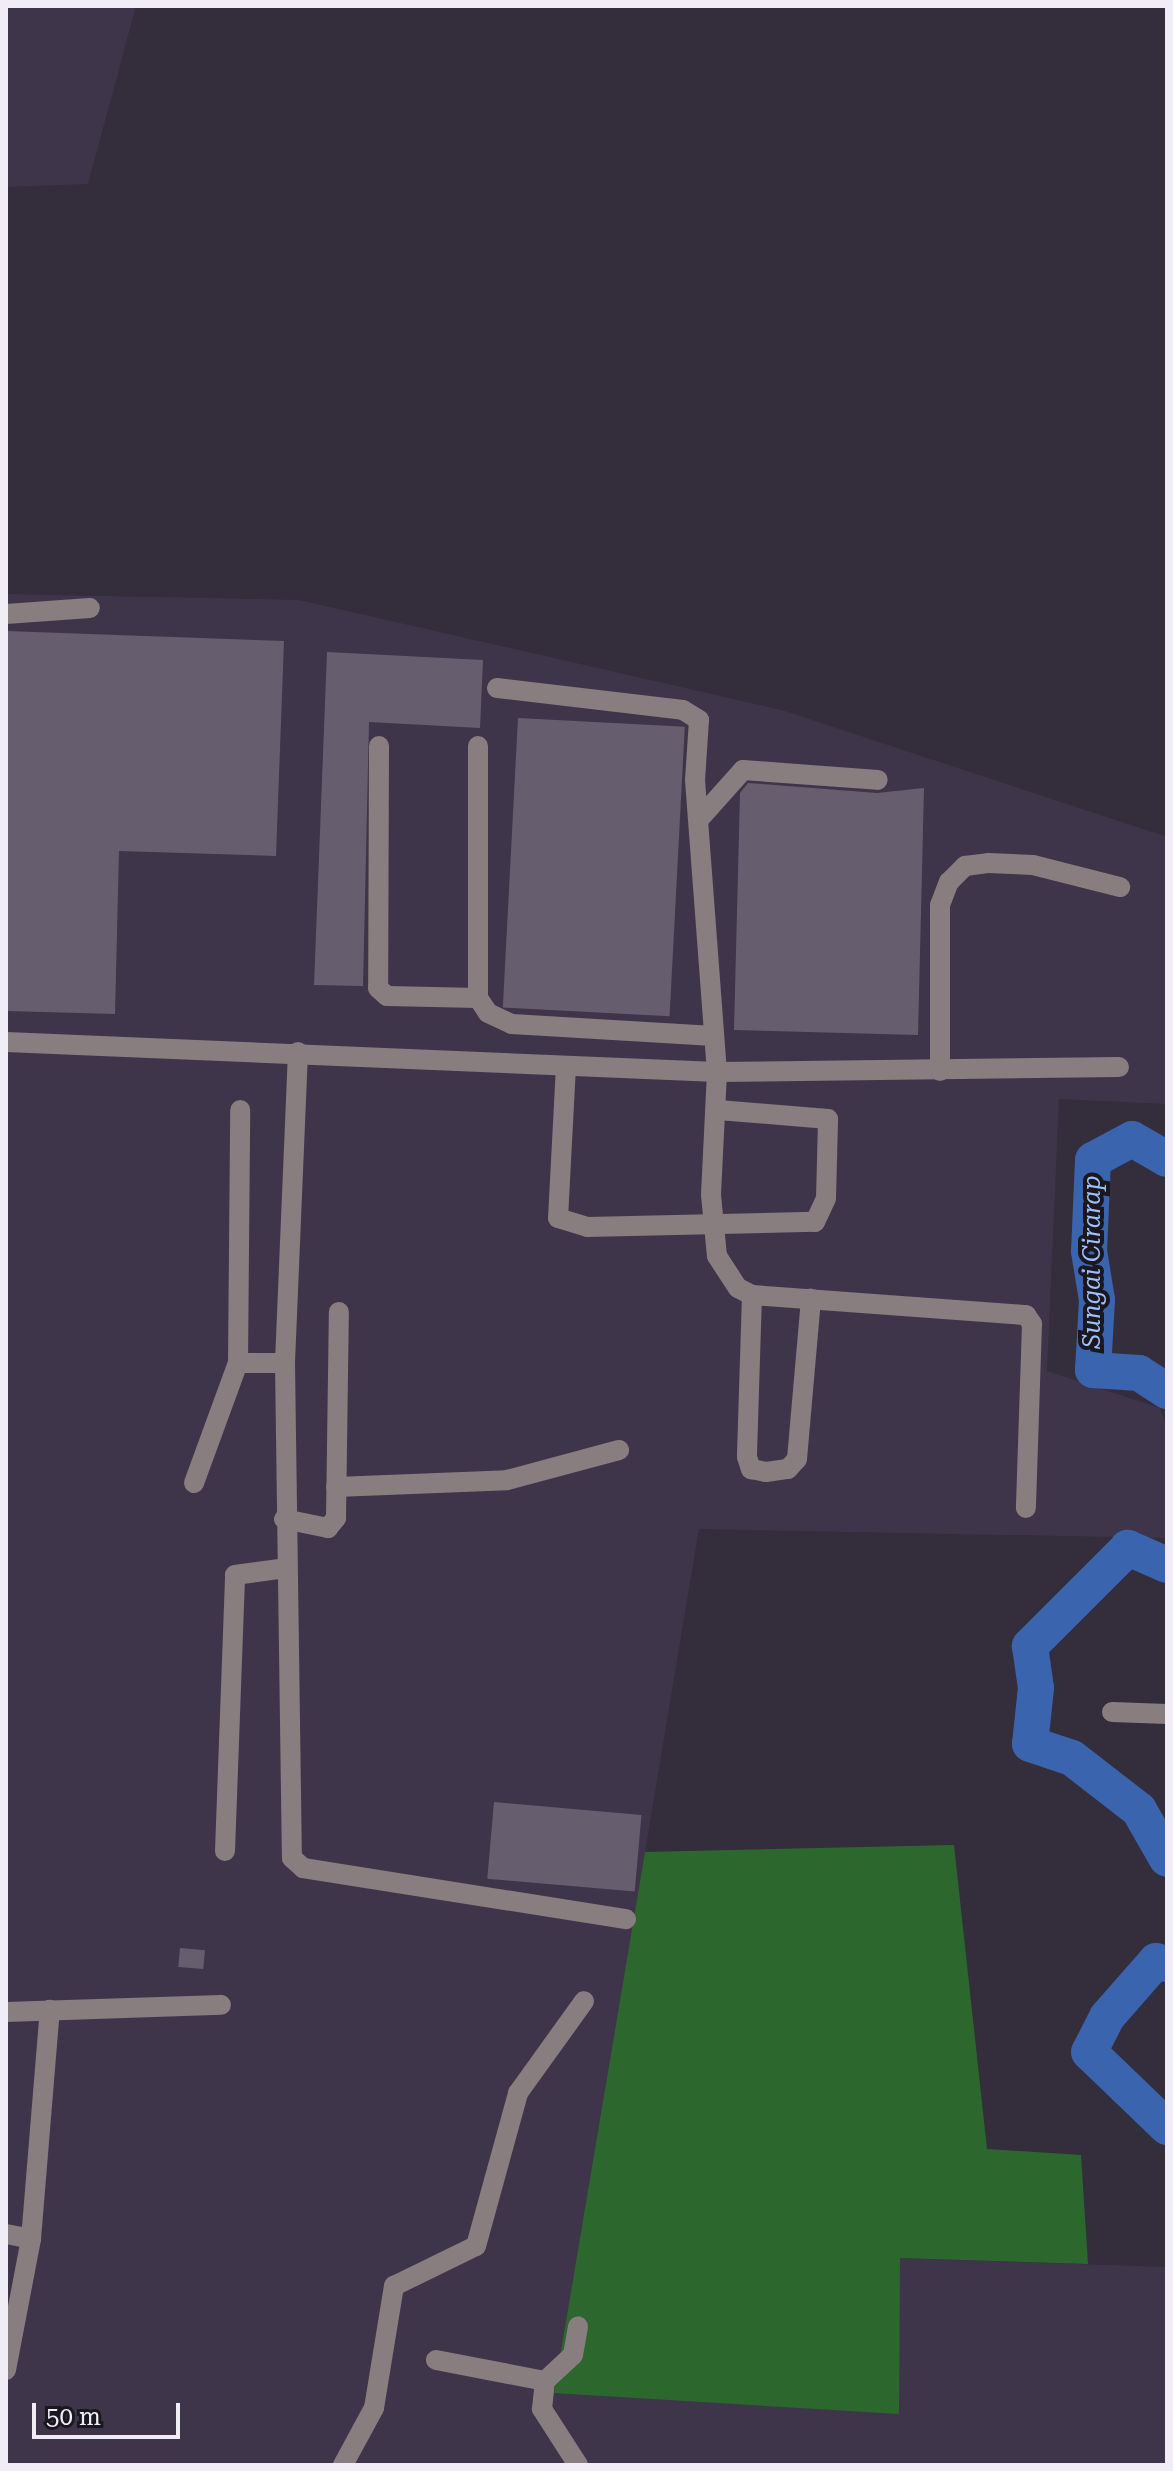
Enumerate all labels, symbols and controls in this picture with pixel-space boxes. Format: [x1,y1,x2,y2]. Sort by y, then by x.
water label: Sungai Cirarap [1079,1176,1107,1348]
scale bar [36,2387,184,2437]
text: 50 m [46,2403,101,2431]

